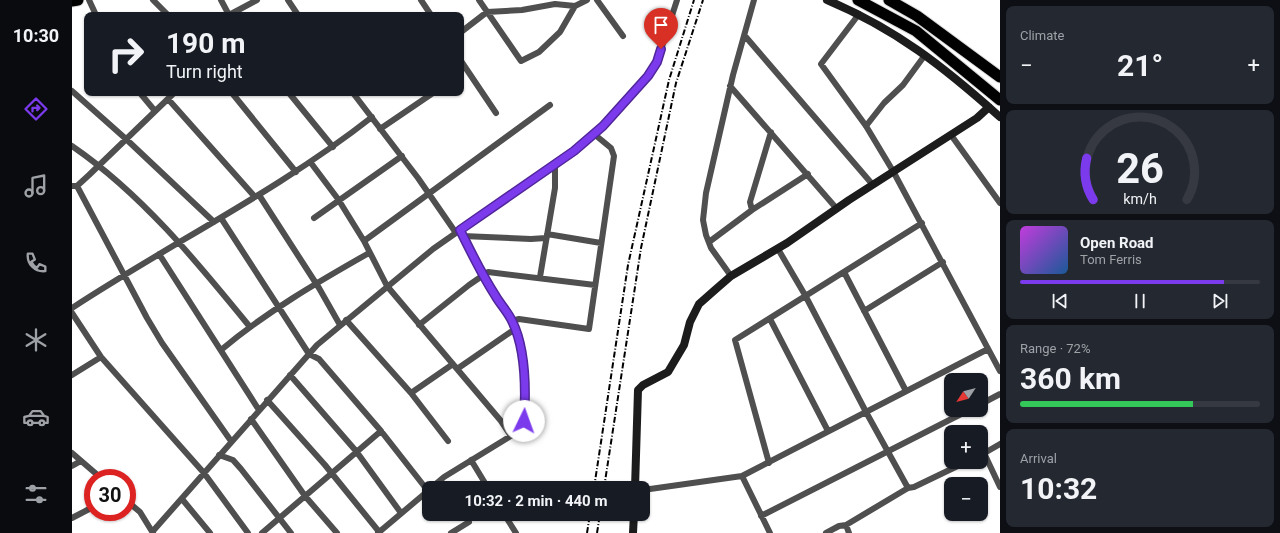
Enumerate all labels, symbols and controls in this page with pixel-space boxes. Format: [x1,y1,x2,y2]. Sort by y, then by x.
pin [644,8,678,49]
icon: arrive [650,14,672,36]
text: 10:30 [13,25,59,46]
text: 190 m [166,27,245,60]
icon: right [100,28,152,80]
text: Climate [1020,28,1064,43]
text: 21° [1117,48,1163,83]
text: − [1020,53,1033,78]
text: + [1248,53,1260,78]
text: Turn right [166,61,243,82]
icon: directions [22,95,50,123]
text: 26 [1116,144,1164,193]
icon: music [22,172,50,200]
text: km/h [1123,191,1157,207]
text: Open Road [1080,234,1154,252]
icon: phone [22,249,50,277]
text: Tom Ferris [1080,252,1142,267]
icon: previous [1049,290,1071,312]
icon: pause [1129,290,1151,312]
icon: next [1209,290,1231,312]
icon: climate [22,326,50,354]
text: Range · 72% [1020,341,1090,356]
text: 360 km [1020,361,1121,396]
north arrow [944,373,988,417]
map controls [944,373,988,521]
position arrow [503,400,545,442]
icon: car [22,403,50,431]
button: + [944,425,988,469]
text: Arrival [1020,451,1057,466]
speed limit sign: 30 [84,469,136,521]
text: 10:32 [1020,471,1097,506]
button: − [944,477,988,521]
icon: filters [22,480,50,508]
text: 10:32 · 2 min · 440 m [465,492,607,510]

